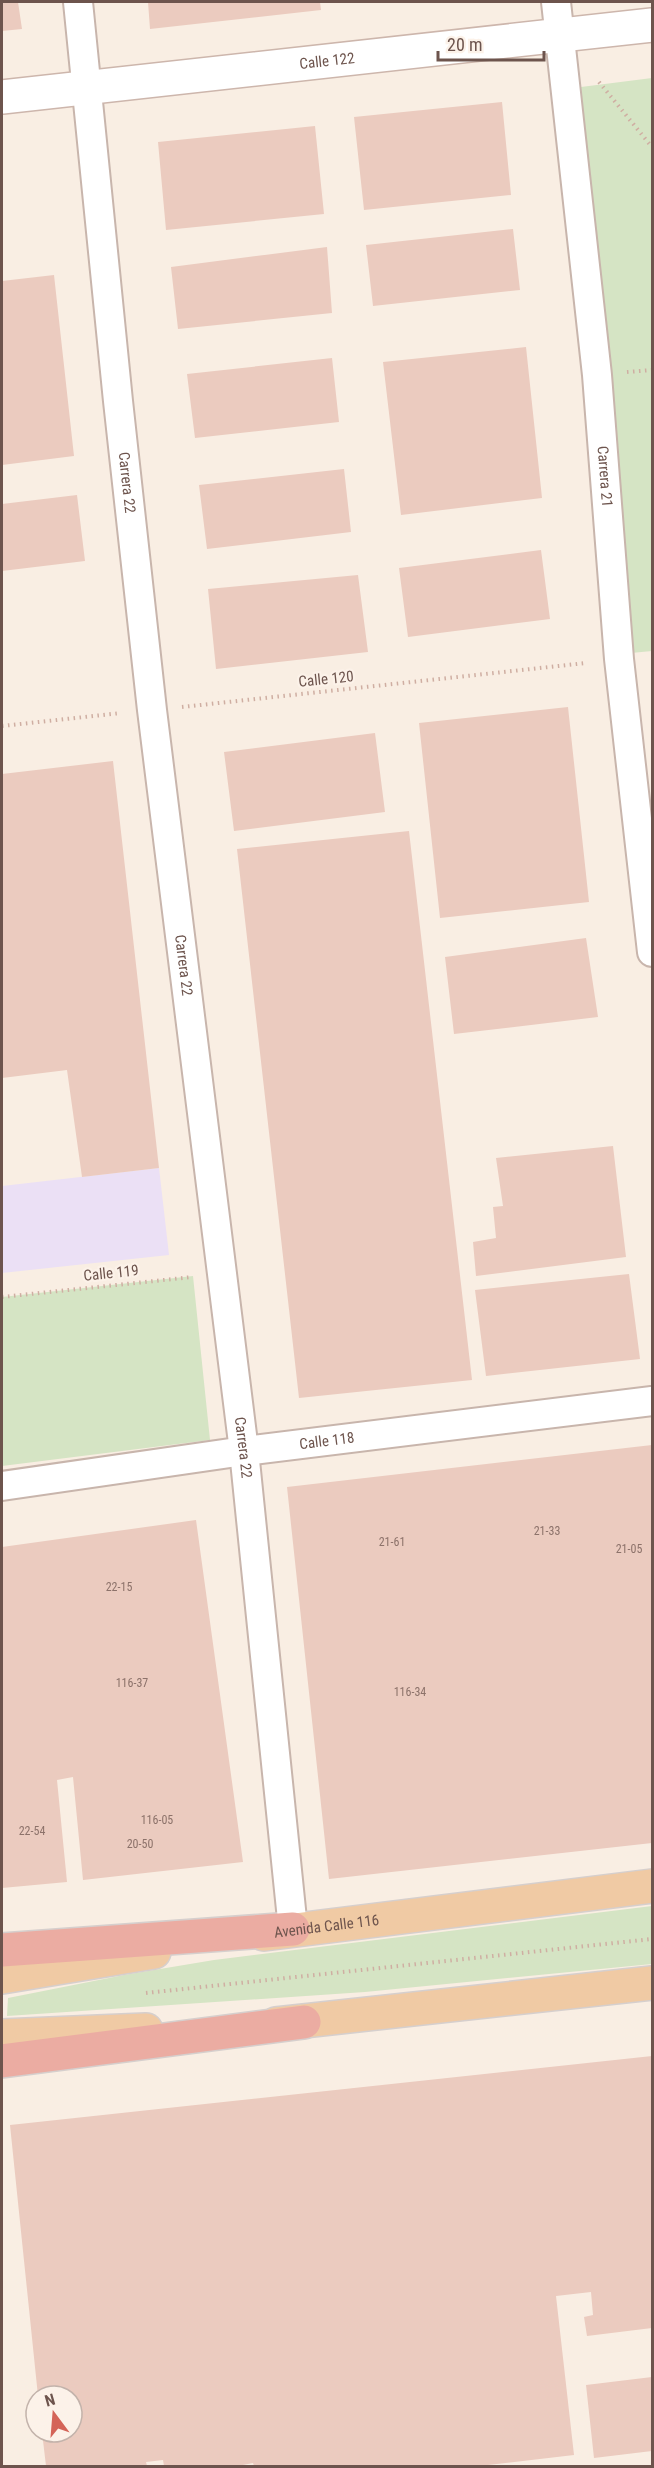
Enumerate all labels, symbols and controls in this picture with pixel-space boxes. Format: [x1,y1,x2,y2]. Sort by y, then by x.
scale bar [438,24,544,62]
text: 20 m [447,34,482,55]
street label: Calle 122 [299,49,355,73]
street label: Carrera 21 [594,445,616,508]
street label: Carrera 22 [115,451,139,514]
street label: Calle 120 [298,667,354,691]
street label: Carrera 22 [171,934,196,997]
street label: Calle 119 [83,1261,139,1285]
street label: Carrera 22 [231,1416,256,1479]
street label: Calle 118 [298,1429,355,1453]
house number: 21-33 [534,1524,560,1538]
house number: 21-61 [379,1535,405,1549]
house number: 21-05 [616,1542,642,1556]
house number: 22-15 [106,1580,132,1594]
house number: 116-37 [116,1676,148,1690]
house number: 116-34 [394,1685,426,1699]
house number: 116-05 [141,1813,173,1827]
house number: 22-54 [19,1824,45,1838]
house number: 20-50 [127,1837,153,1851]
street label: Avenida Calle 116 [273,1911,380,1942]
north arrow [24,2384,84,2444]
text: N [43,2390,57,2411]

